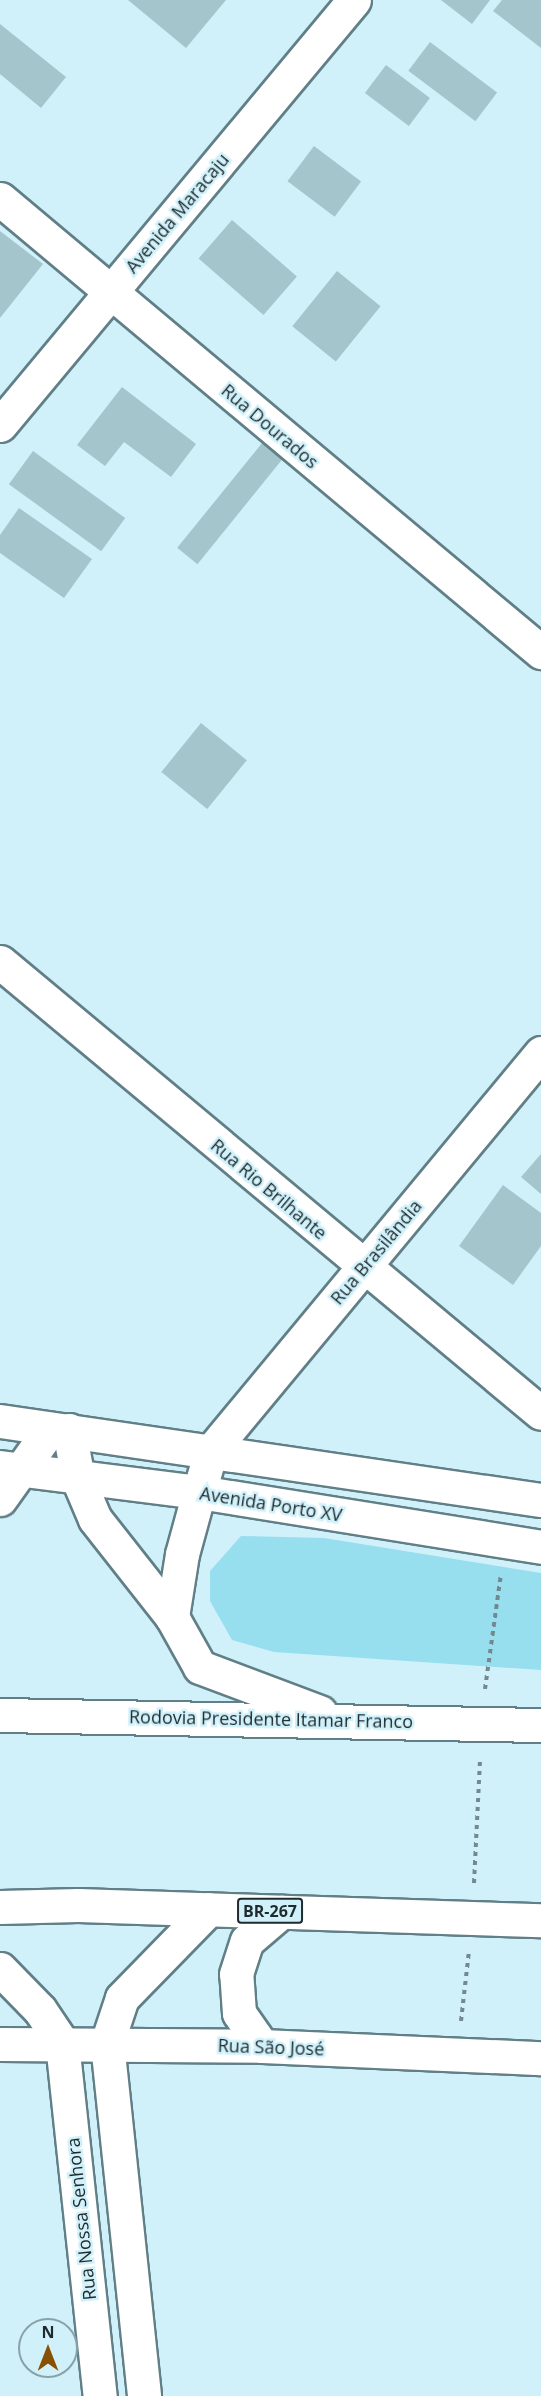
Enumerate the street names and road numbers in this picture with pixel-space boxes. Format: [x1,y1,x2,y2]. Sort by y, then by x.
street label: Avenida Maracaju [121,149,233,277]
street label: Rua Dourados [217,379,323,473]
street label: Rua Rio Brilhante [207,1134,331,1244]
street label: Rua Brasilândia [326,1195,426,1309]
street label: Avenida Porto XV [198,1482,344,1526]
street label: Rodovia Presidente Itamar Franco [129,1706,413,1732]
road number: BR-267 [237,1898,303,1924]
street label: Rua São José [217,2034,325,2060]
street label: Rua Nossa Senhora [62,2137,100,2301]

